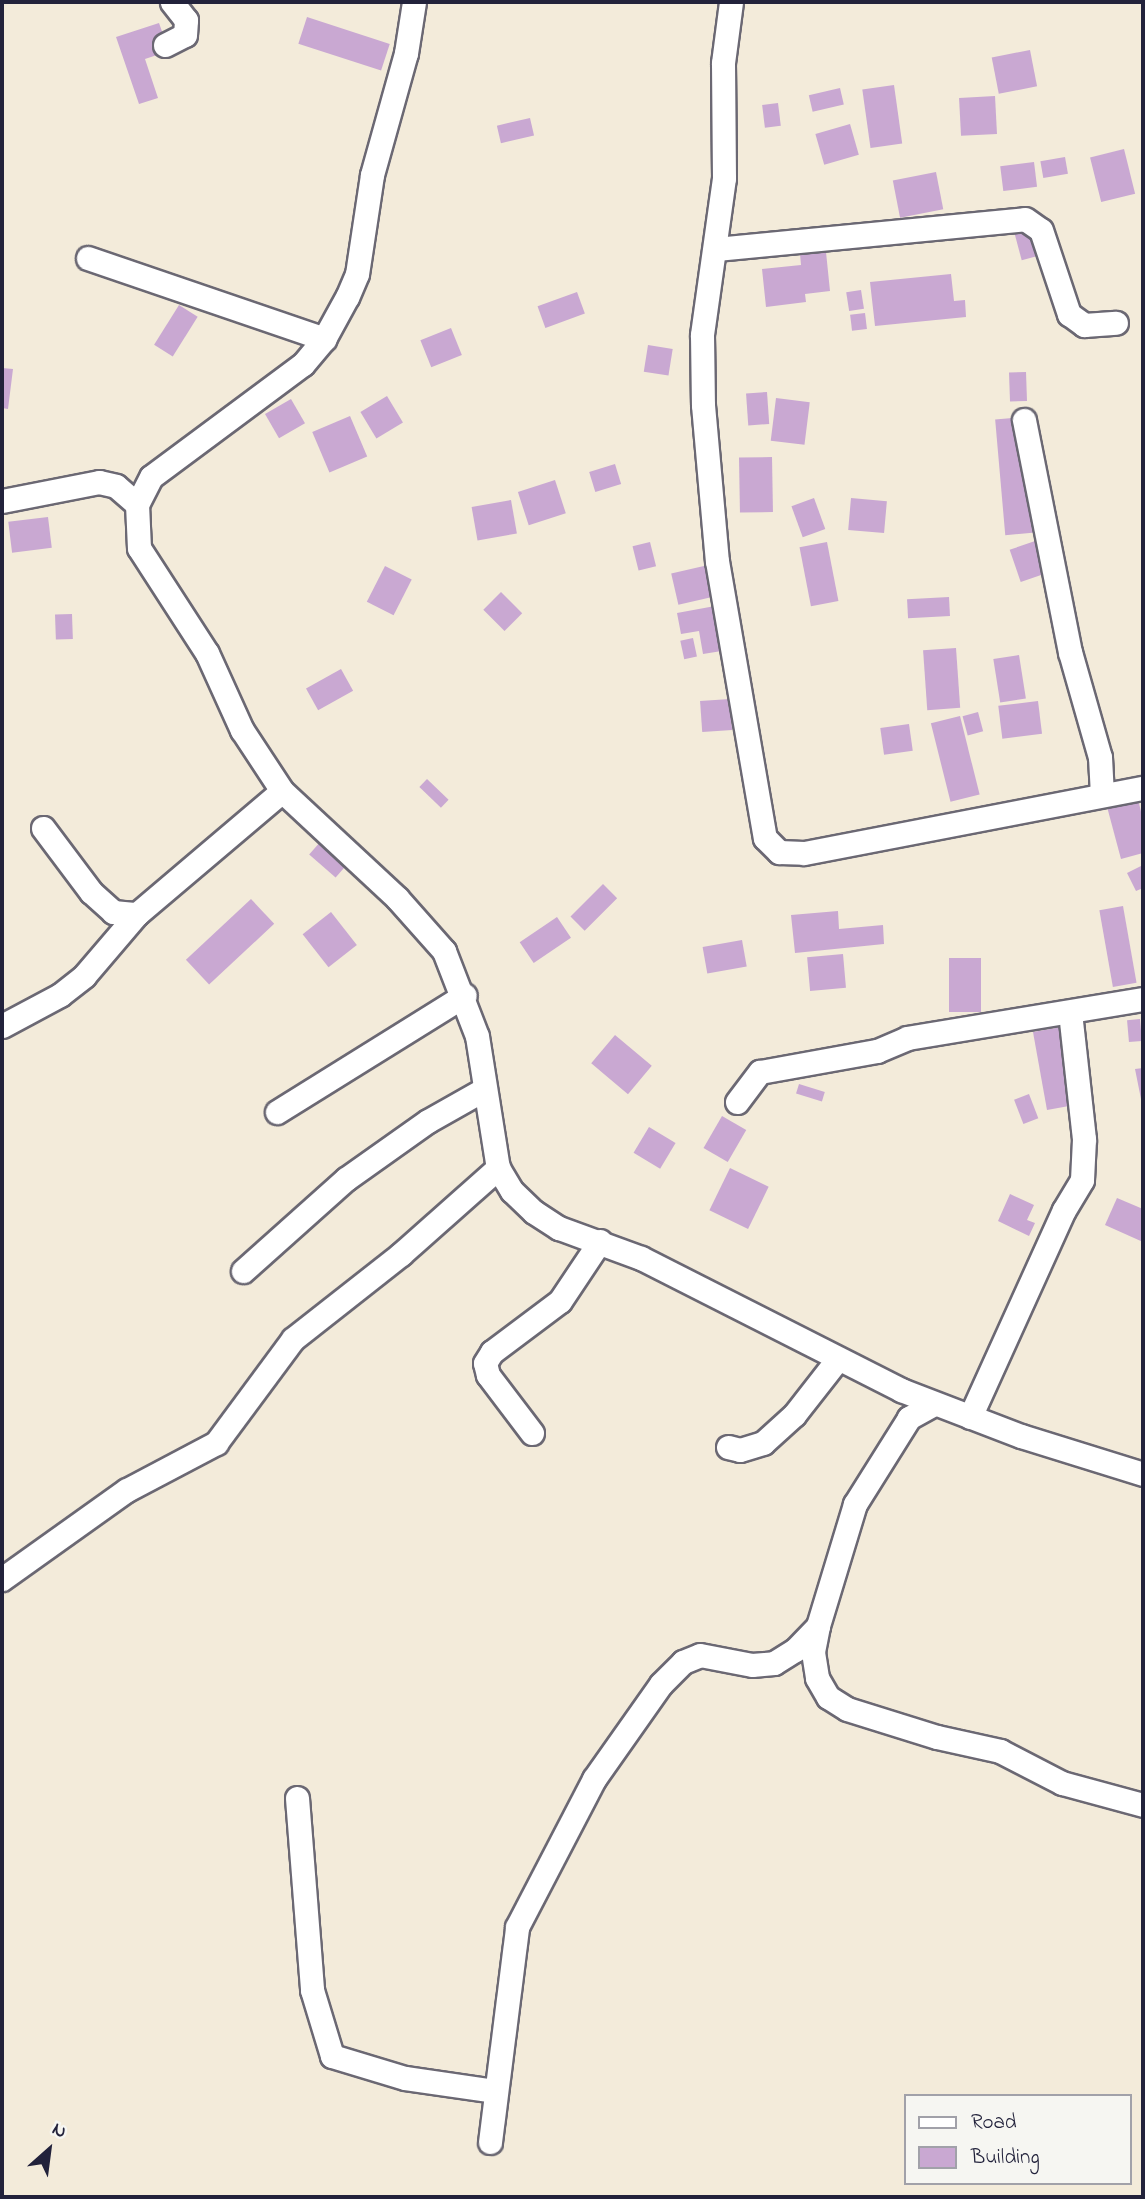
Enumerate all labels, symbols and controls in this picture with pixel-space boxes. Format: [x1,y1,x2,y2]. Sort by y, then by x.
legend [904,2094,1131,2185]
text: Road [971,2108,1017,2138]
north arrow [14,2115,84,2185]
text: N [47,2116,71,2146]
text: Building [971,2143,1040,2173]

